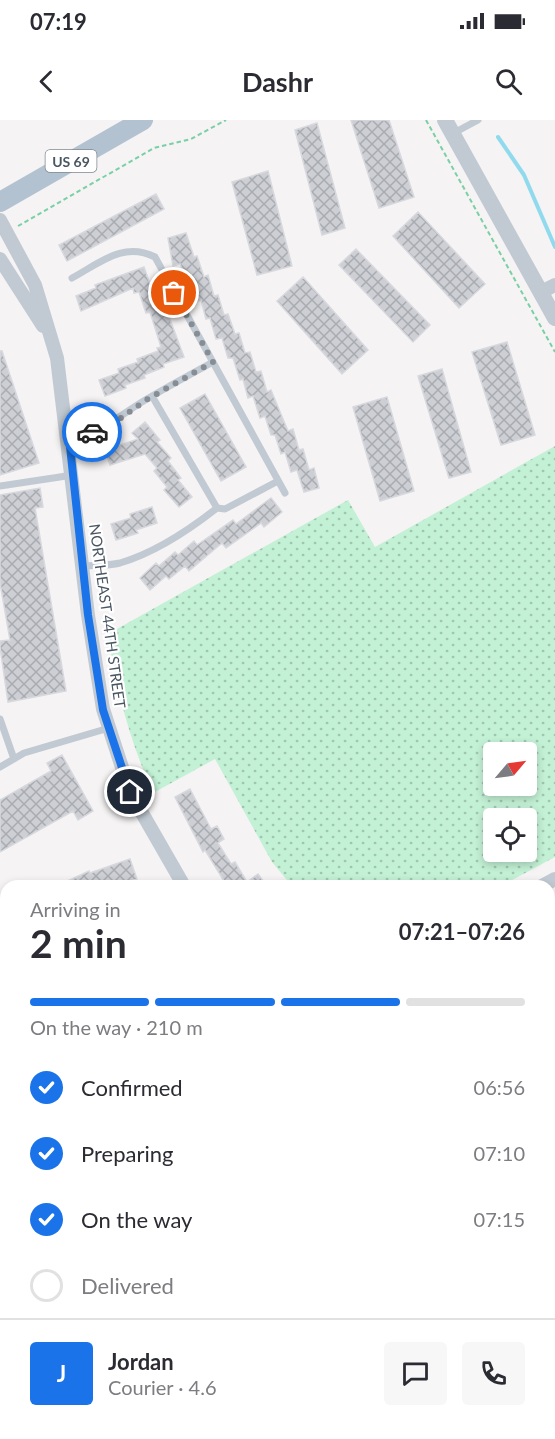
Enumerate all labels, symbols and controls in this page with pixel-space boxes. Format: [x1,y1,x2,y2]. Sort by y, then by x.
text: 07:19 [30,8,87,35]
icon: back [30,65,63,98]
text: Dashr [242,65,313,98]
icon: search [492,65,525,98]
road number: US 69 [46,150,97,172]
pin [148,267,199,318]
icon: bag [157,276,190,309]
courier [62,402,122,462]
icon: car [76,416,109,449]
street label: NORTHEAST 44TH STREET [86,523,130,710]
north arrow [483,742,537,796]
map controls [483,742,537,862]
pin [104,766,155,817]
icon: home [113,775,146,808]
button: locate [483,808,537,862]
text: Arriving in [30,897,121,921]
text: 07:21–07:26 [399,918,525,945]
text: 2 min [30,920,127,966]
text: On the way · 210 m [30,1015,203,1039]
icon: check [30,1071,63,1104]
text: Confirmed [81,1074,183,1101]
text: 06:56 [474,1075,525,1099]
icon: check [30,1137,63,1170]
text: Preparing [81,1140,173,1167]
text: 07:10 [474,1141,525,1165]
icon: check [30,1203,63,1236]
text: On the way [81,1206,192,1233]
text: 07:15 [474,1207,525,1231]
text: Delivered [81,1272,174,1299]
button: chat [384,1342,447,1405]
button: phone [462,1342,525,1405]
text: Jordan [108,1348,174,1375]
text: J [57,1360,66,1387]
text: Courier · 4.6 [108,1375,217,1399]

